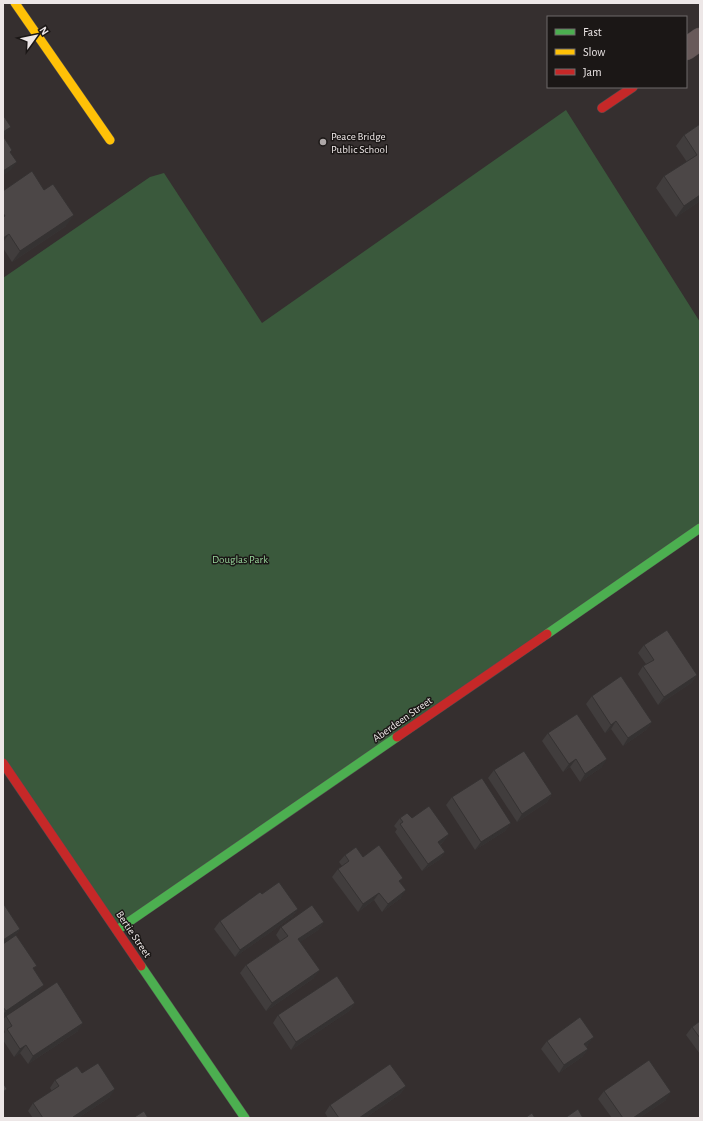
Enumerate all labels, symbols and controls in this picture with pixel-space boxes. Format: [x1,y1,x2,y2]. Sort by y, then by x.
north arrow [16,16,56,56]
legend [547,16,687,88]
text: N [37,25,51,37]
text: Fast [583,26,602,38]
text: Slow [583,46,605,58]
text: Jam [583,66,602,78]
place label: Peace Bridge Public School [331,131,388,155]
marker: Peace Bridge Public School [318,137,328,147]
park label: Douglas Park [212,554,268,565]
street label: Aberdeen Street [371,695,434,744]
street label: Bertie Street [114,909,153,960]

